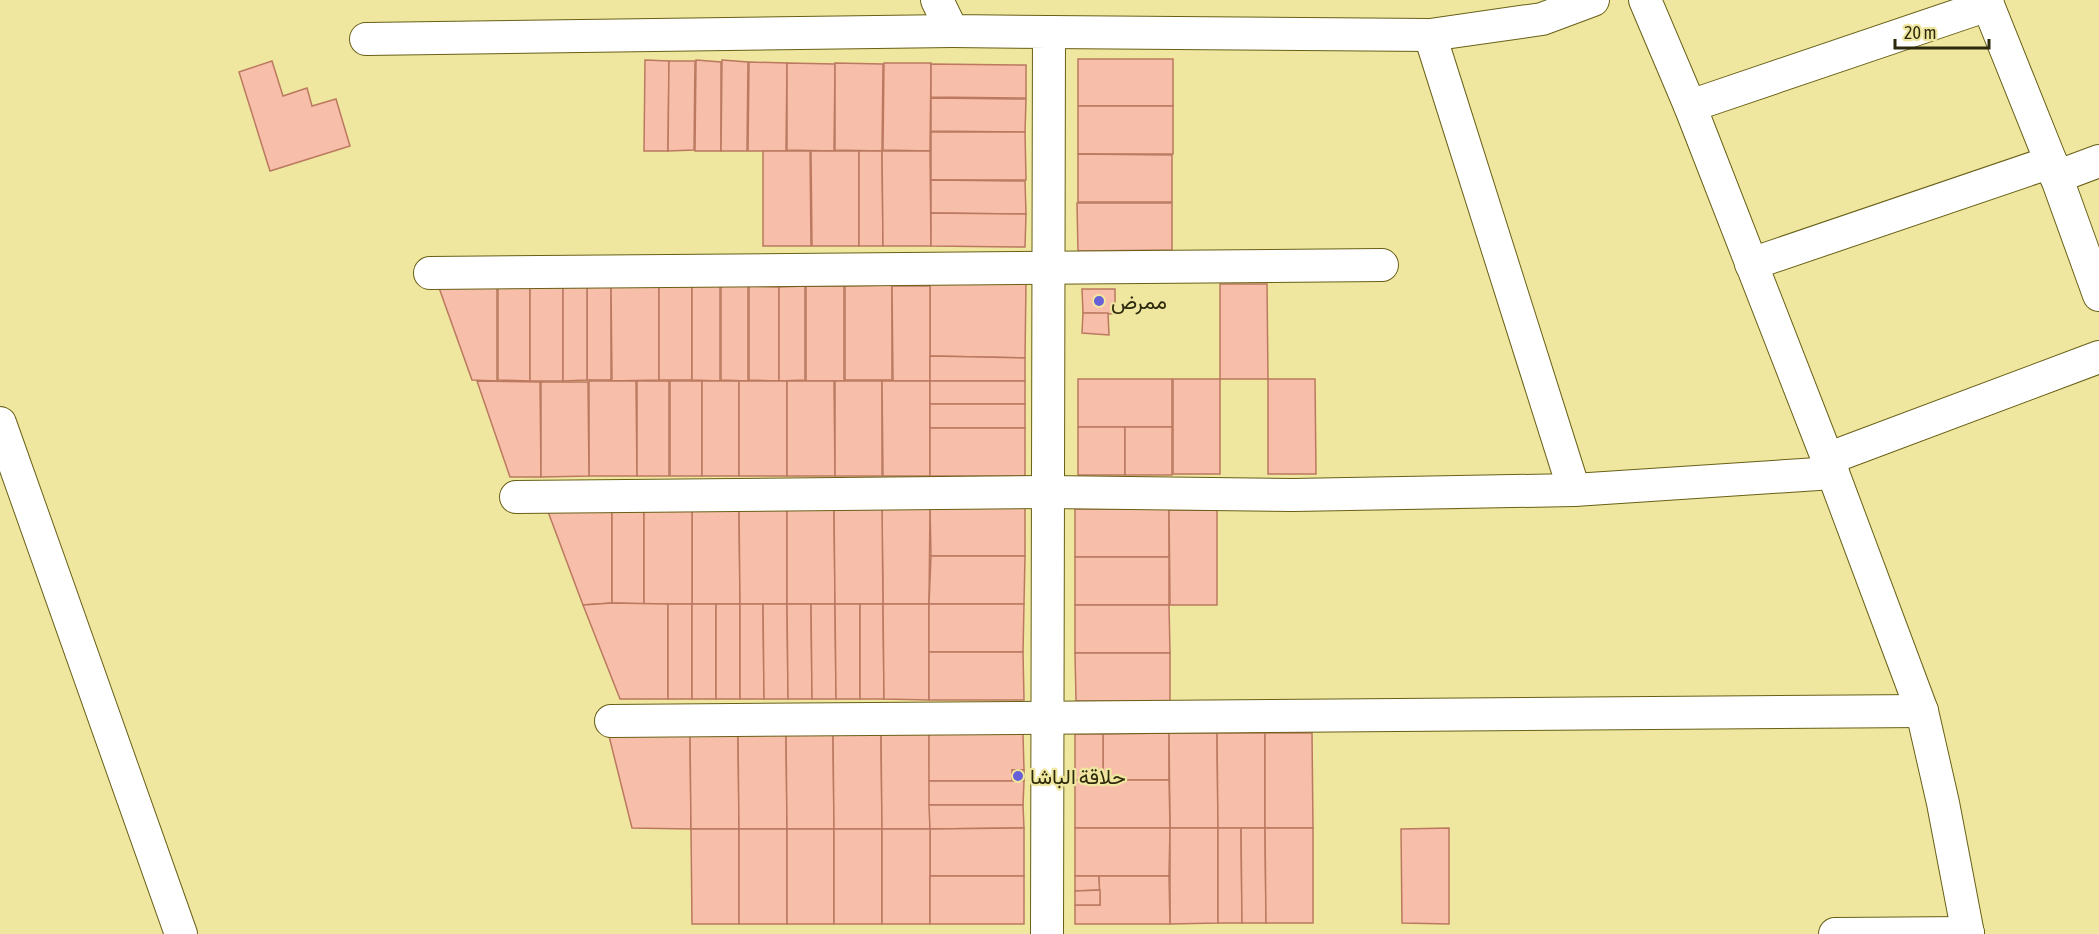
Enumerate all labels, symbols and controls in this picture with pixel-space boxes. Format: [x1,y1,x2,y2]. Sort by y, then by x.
scale bar [1895,12,1990,50]
text: 20 m [1904,22,1936,43]
place label: ممرض [1111,289,1167,315]
marker: ممرض [1092,294,1106,308]
place label: حلاقة الباشا [1030,764,1126,789]
marker: حلاقة الباشا [1011,769,1025,783]

